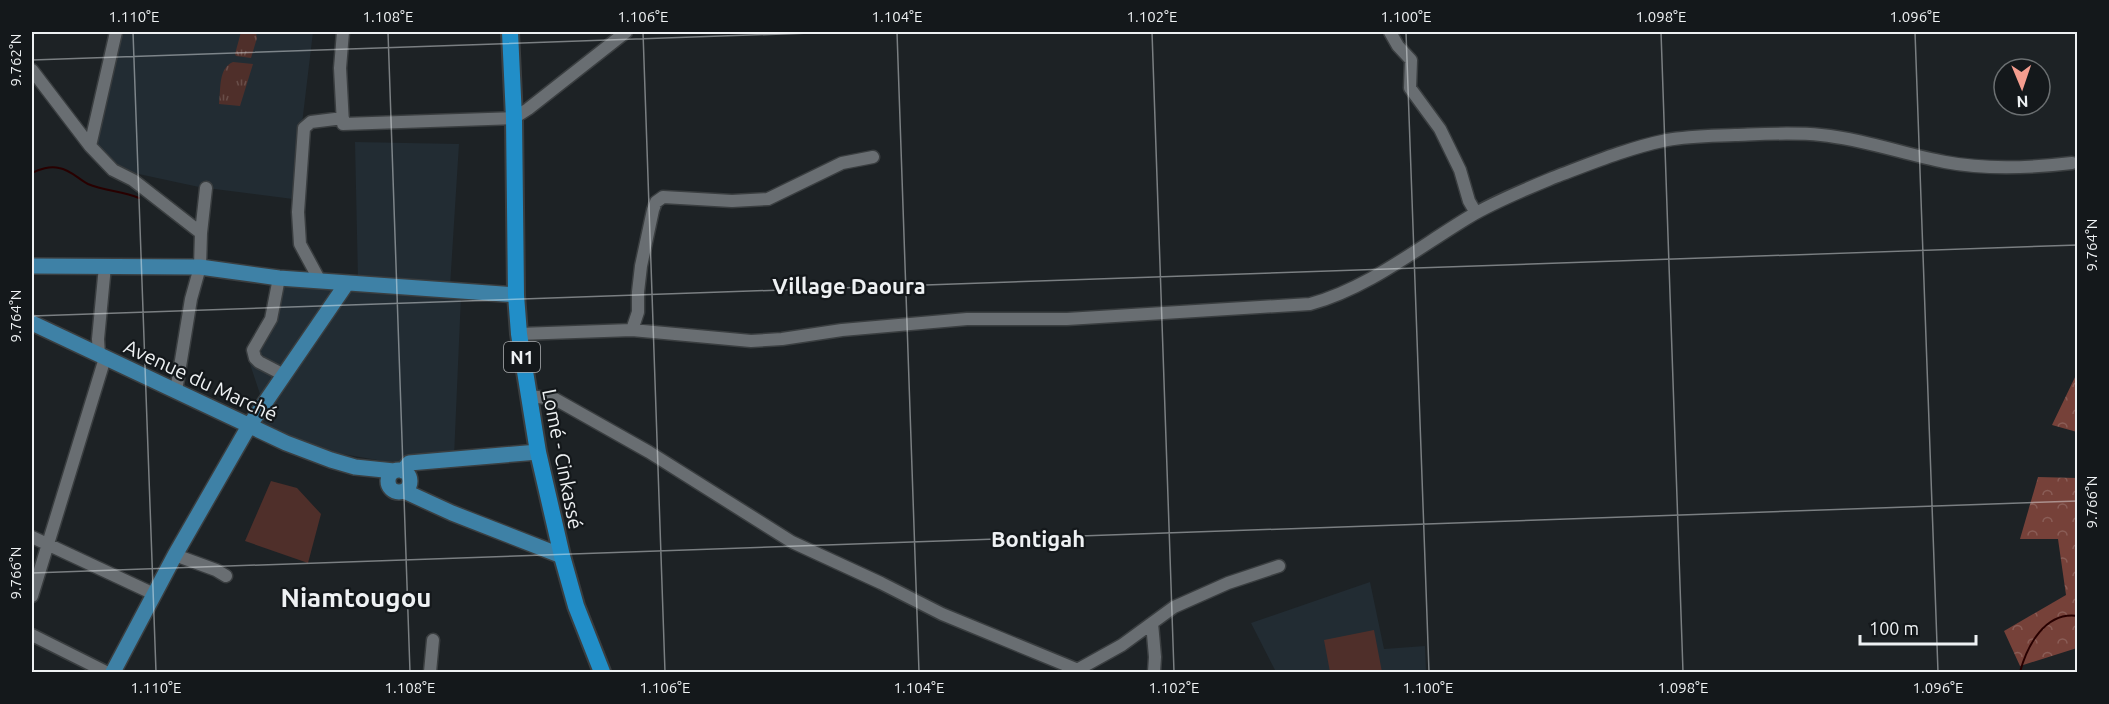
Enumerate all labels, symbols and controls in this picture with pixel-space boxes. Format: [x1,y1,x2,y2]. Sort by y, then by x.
text: 1.110°E [109,8,159,25]
text: 1.108°E [363,8,413,25]
text: 1.106°E [618,8,668,25]
text: 1.104°E [872,8,922,25]
text: 1.102°E [1127,8,1177,25]
text: 1.100°E [1381,8,1431,25]
text: 1.098°E [1636,8,1686,25]
text: 1.096°E [1890,8,1940,25]
text: 9.762°N [7,33,24,87]
north arrow [1992,57,2052,117]
text: N [2016,93,2029,111]
text: 9.764°N [2083,218,2100,272]
district label: Village Daoura [772,273,926,298]
text: 9.764°N [7,289,24,343]
street label: Avenue du Marché [121,334,281,426]
road number: N1 [504,342,540,372]
street label: Lomé - Cinkassé [538,387,588,531]
text: 9.766°N [2083,475,2100,529]
district label: Bontigah [991,526,1085,551]
text: 9.766°N [7,546,24,600]
district label: Niamtougou [281,583,432,612]
scale bar [1860,608,1976,646]
text: 100 m [1869,618,1919,638]
text: 1.110°E [131,679,181,696]
text: 1.108°E [385,679,435,696]
text: 1.106°E [640,679,690,696]
text: 1.104°E [894,679,944,696]
text: 1.102°E [1149,679,1199,696]
text: 1.100°E [1403,679,1453,696]
text: 1.098°E [1658,679,1708,696]
text: 1.096°E [1913,679,1963,696]

